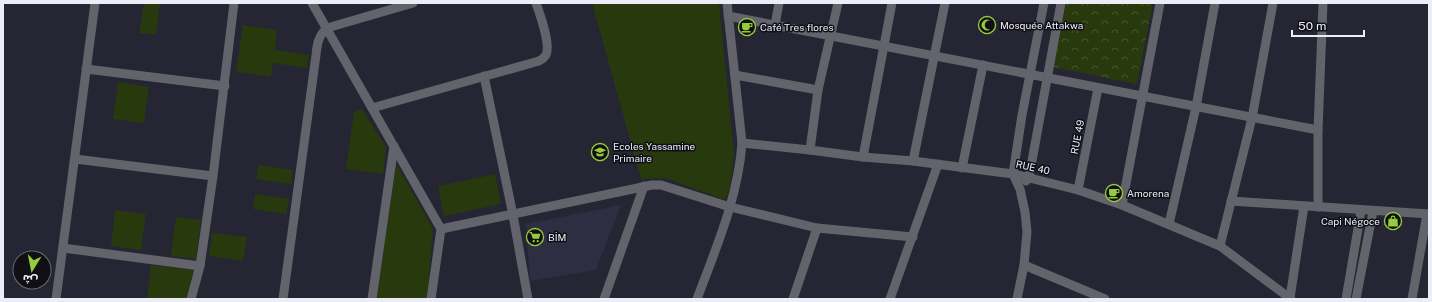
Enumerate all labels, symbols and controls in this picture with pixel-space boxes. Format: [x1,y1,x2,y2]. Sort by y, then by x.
scale bar [1292,12,1364,38]
mosque icon: Mosquée Attakwa [977,15,997,35]
cafe icon: Café Tres flores [737,17,757,37]
place label: Mosquée Attakwa [1000,19,1083,31]
text: 50 m [1298,19,1326,33]
place label: Café Tres flores [760,21,834,33]
street label: RUE 49 [1068,119,1086,155]
place label: Ecoles Yassamine Primaire [613,140,696,164]
school or university icon: Ecoles Yassamine Primaire [590,142,610,162]
street label: RUE 40 [1015,158,1051,176]
cafe icon: Amorena [1104,183,1124,203]
place label: Amorena [1127,187,1169,199]
shop icon: Capi Négoce [1383,211,1403,231]
place label: Capi Négoce [1321,215,1380,227]
supermarket icon: BİM [525,227,545,247]
place label: BİM [548,231,566,243]
north arrow [12,250,52,290]
text: ش [22,272,39,287]

